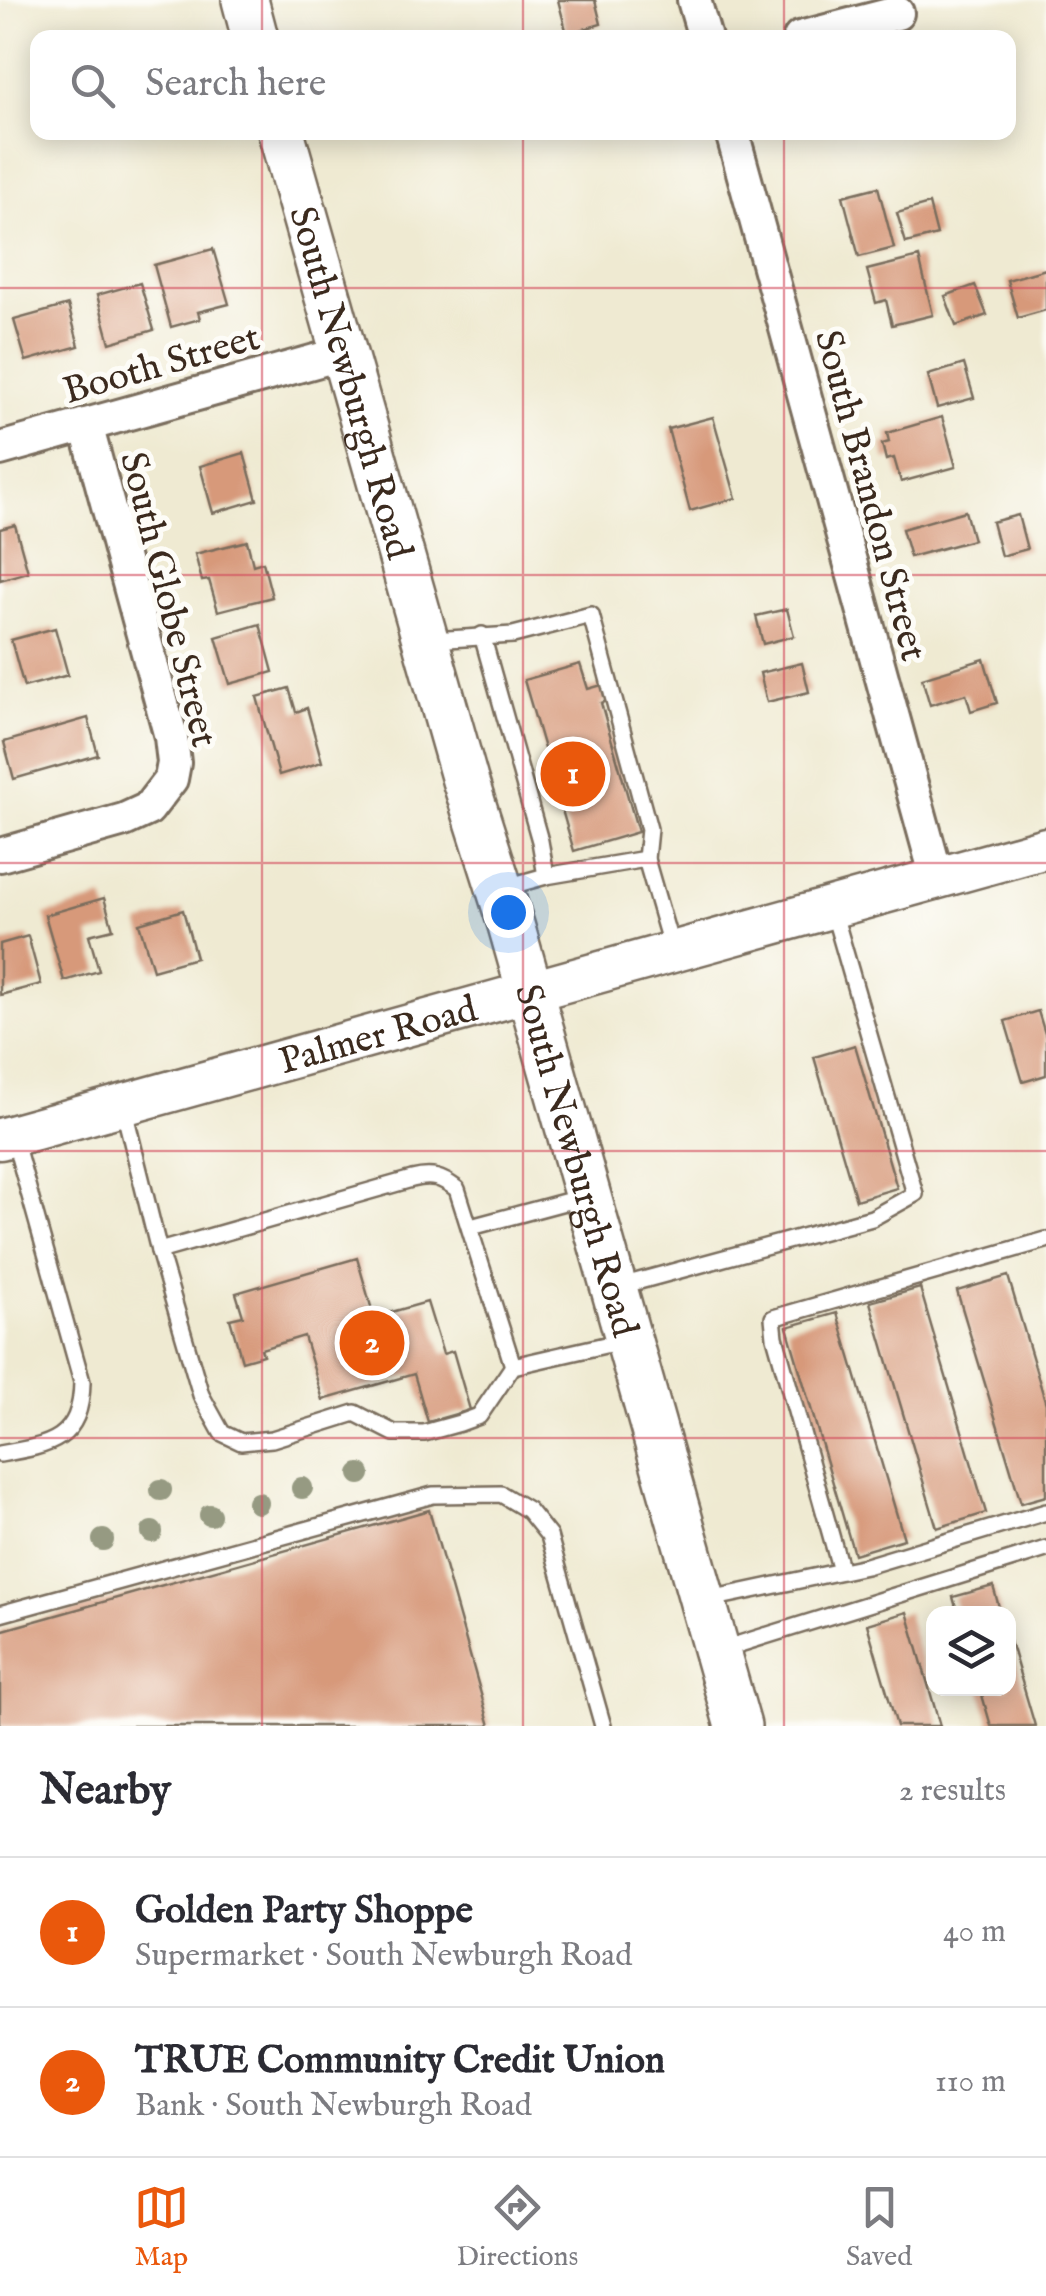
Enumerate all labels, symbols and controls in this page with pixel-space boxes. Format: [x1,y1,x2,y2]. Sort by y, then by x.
search box [30,30,1016,140]
icon: search [65,58,120,113]
text: Search here [145,61,326,109]
street label: South Newburgh Road [276,201,422,565]
street label: Booth Street [58,315,266,417]
street label: South Brandon Street [802,325,936,666]
street label: South Globe Street [107,447,227,752]
pin: 1 [540,736,606,812]
your location [483,887,534,938]
street label: South Newburgh Road [502,979,648,1343]
street label: Palmer Road [274,986,484,1087]
pin: 2 [340,1306,404,1380]
map controls [926,1606,1016,1696]
button: layers [926,1606,1016,1696]
text: Nearby [40,1765,171,1818]
text: 2 results [899,1771,1006,1812]
text: Golden Party Shoppe [135,1888,473,1936]
text: 1 [67,1912,78,1953]
text: 40 m [943,1912,1006,1953]
text: Supermarket · South Newburgh Road [135,1936,632,1977]
text: TRUE Community Credit Union [135,2038,665,2086]
text: 2 [65,2062,80,2103]
text: 110 m [935,2062,1006,2103]
text: Bank · South Newburgh Road [135,2086,532,2127]
tab: Map [134,2180,189,2275]
tab: Directions [456,2180,578,2275]
tab: Saved [846,2180,912,2275]

